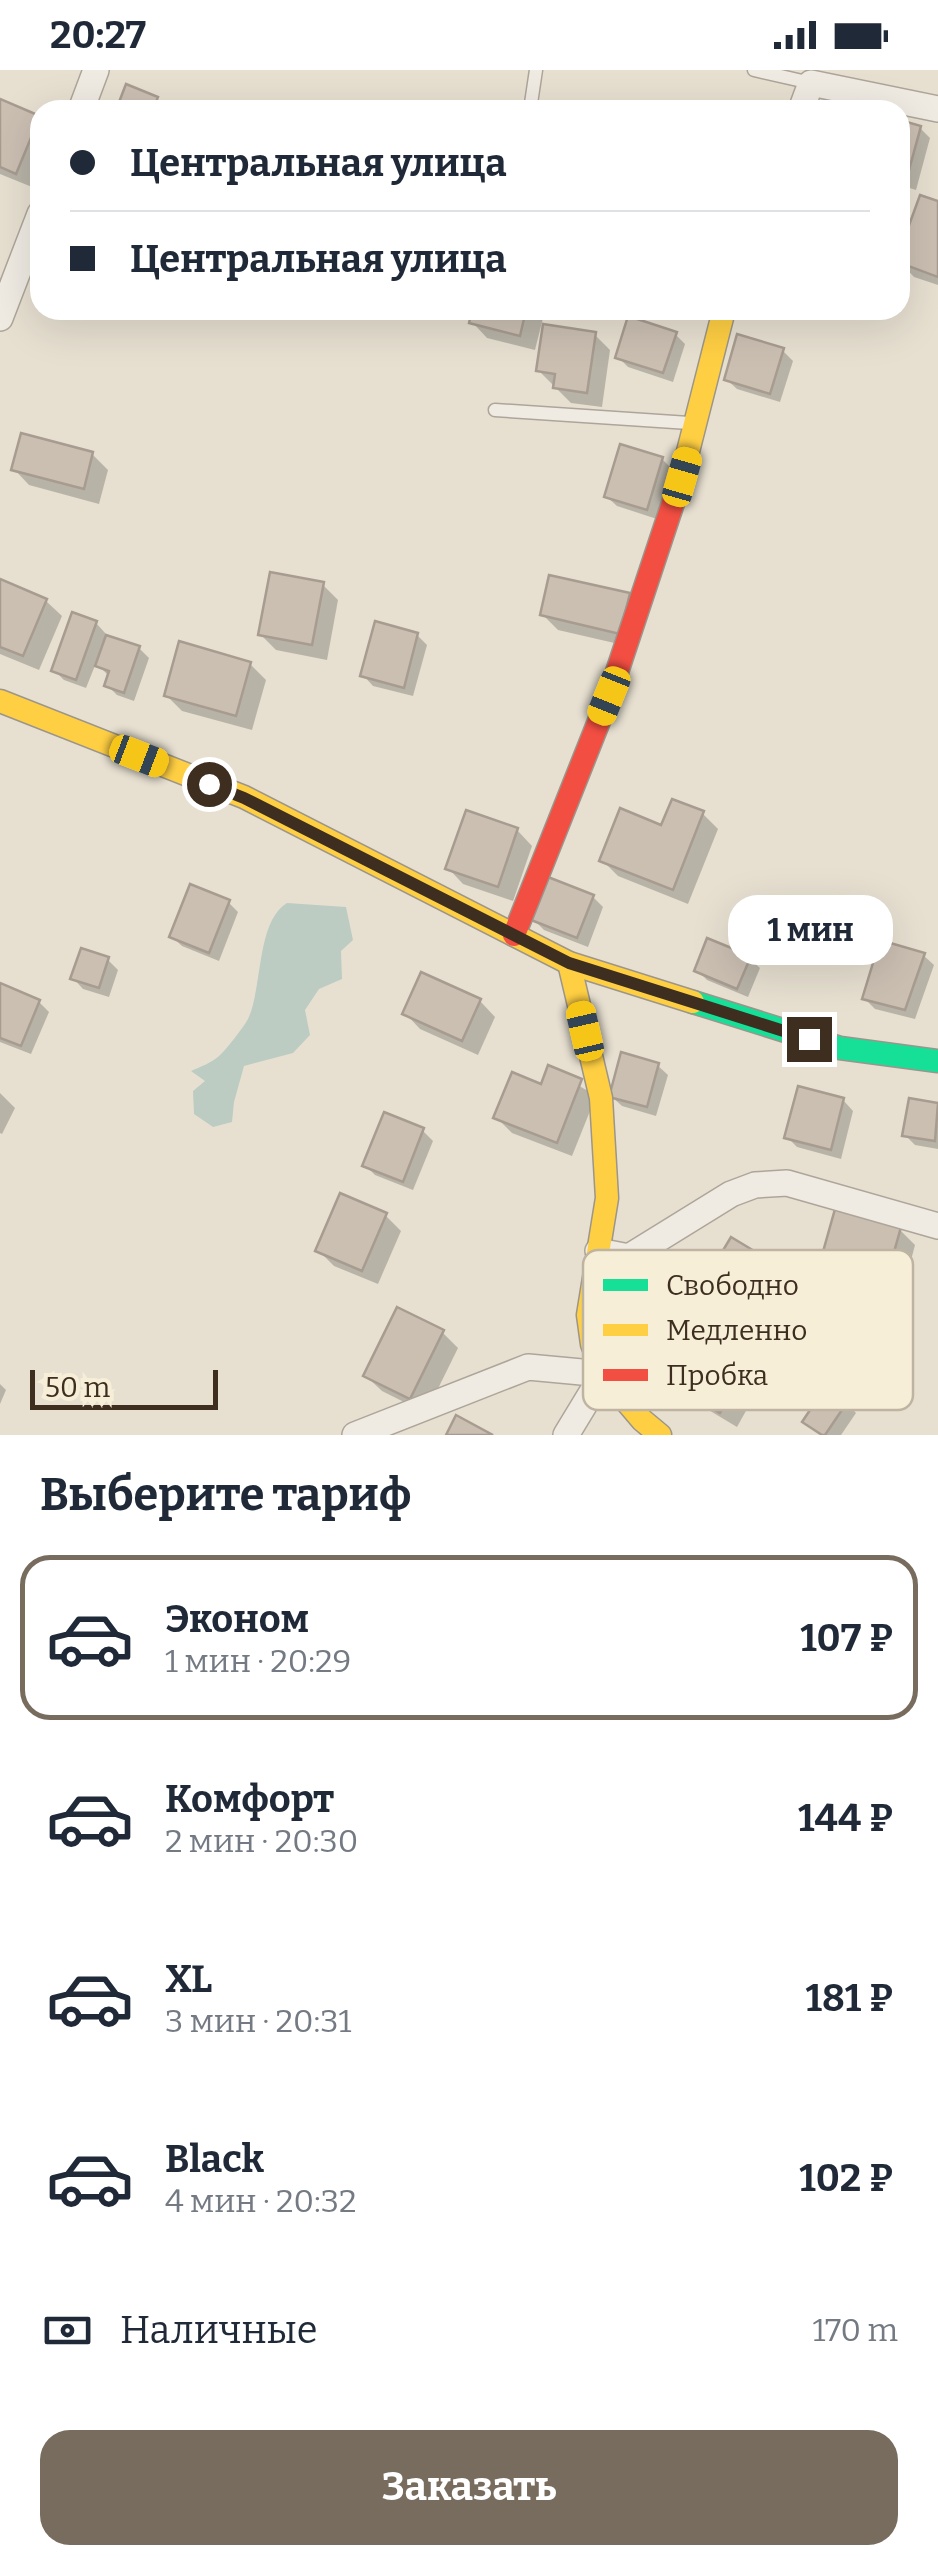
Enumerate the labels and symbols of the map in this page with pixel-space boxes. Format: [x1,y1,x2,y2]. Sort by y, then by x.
car [659,444,705,510]
car [584,663,634,729]
car [106,731,172,781]
route start [187,762,232,807]
callout: 1 мин [726,894,892,964]
car [564,998,606,1064]
route end [787,1017,832,1062]
legend [583,1250,913,1410]
text: Свободно [666,1269,799,1302]
text: Медленно [666,1314,807,1347]
text: Пробка [666,1359,768,1392]
scale bar [30,1365,218,1410]

